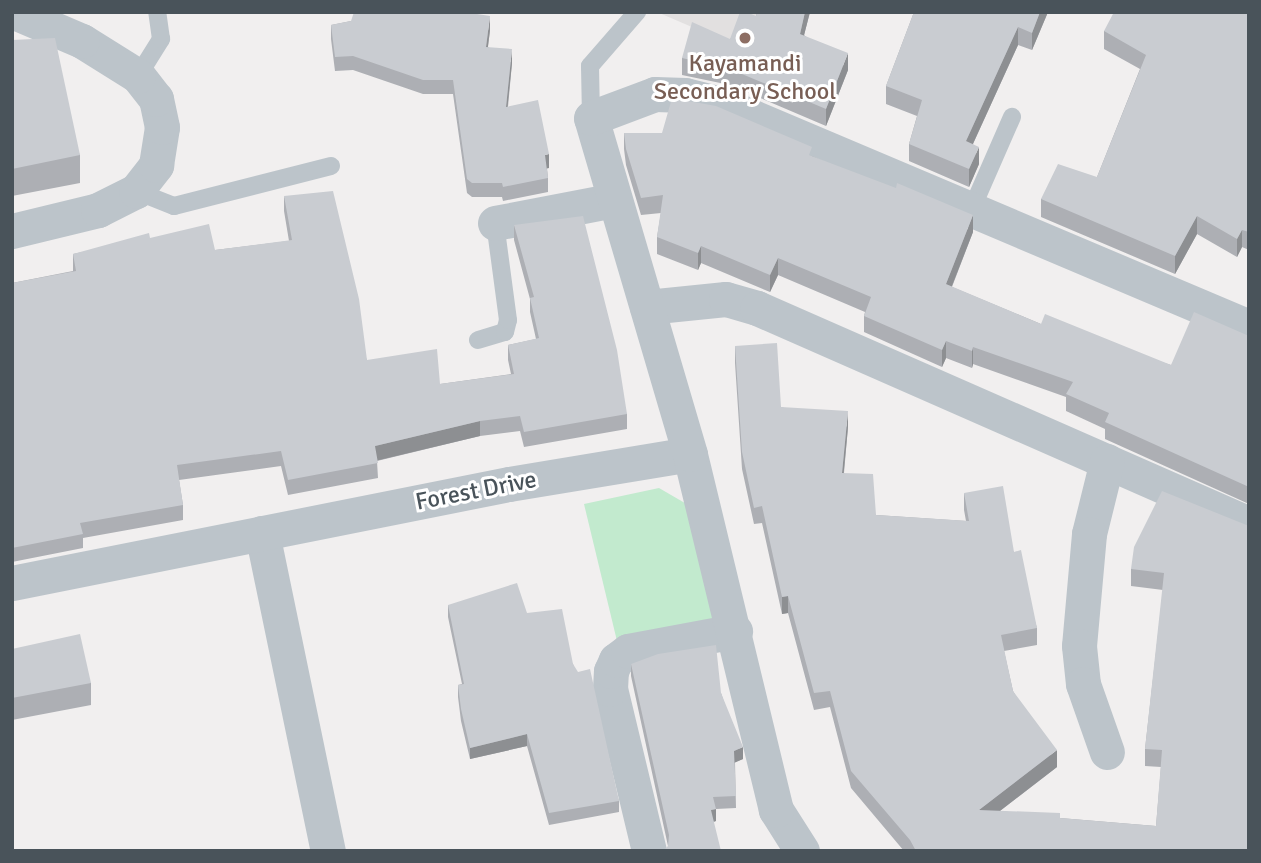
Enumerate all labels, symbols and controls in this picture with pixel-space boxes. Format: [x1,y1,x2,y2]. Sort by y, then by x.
marker: Kayamandi Secondary School [737,30,753,46]
place label: Kayamandi Secondary School [654,50,836,106]
street label: Forest Drive [413,465,539,517]

